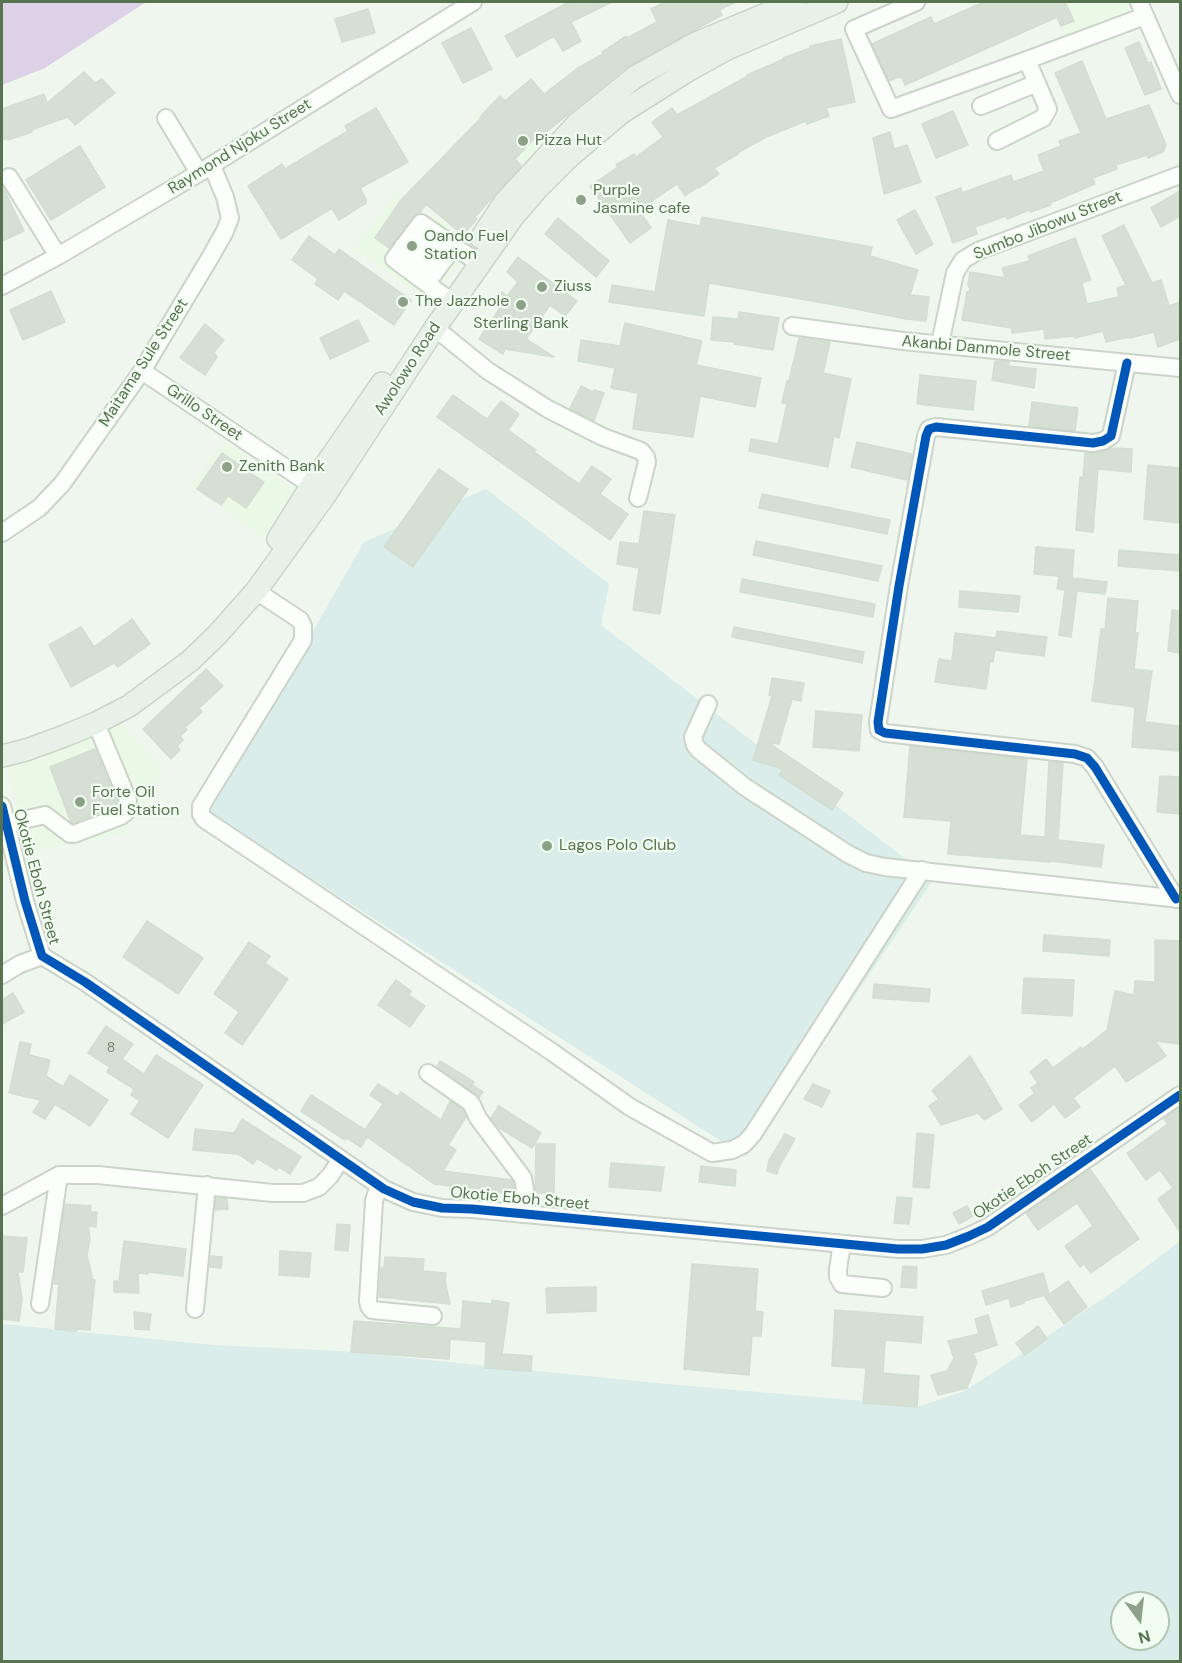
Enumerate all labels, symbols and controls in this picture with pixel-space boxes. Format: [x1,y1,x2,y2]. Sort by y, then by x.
street label: Raymond Njoku Street [165,95,315,199]
place label: Pizza Hut [535,131,602,151]
marker: Pizza Hut [516,134,530,148]
place label: Purple Jasmine cafe [593,181,690,219]
street label: Sumbo Jibowu Street [971,187,1125,265]
marker: Purple Jasmine cafe [574,193,588,207]
place label: Oando Fuel Station [424,227,508,265]
marker: Oando Fuel Station [405,239,419,253]
place label: Ziuss [554,277,592,297]
marker: Ziuss [535,280,549,294]
place label: The Jazzhole [415,292,509,312]
street label: Maitama Sule Street [95,295,193,431]
marker: The Jazzhole [396,295,410,309]
marker: Sterling Bank [514,298,528,312]
place label: Sterling Bank [473,314,569,334]
street label: Awolowo Road [371,319,445,419]
street label: Akanbi Danmole Street [901,332,1071,366]
street label: Grillo Street [162,380,246,446]
place label: Zenith Bank [239,457,325,477]
marker: Zenith Bank [220,460,234,474]
place label: Forte Oil Fuel Station [92,783,179,821]
marker: Forte Oil Fuel Station [73,795,87,809]
street label: Okotie Eboh Street [9,807,63,947]
place label: Lagos Polo Club [559,836,676,856]
marker: Lagos Polo Club [540,839,554,853]
house number: 8 [107,1040,115,1056]
street label: Okotie Eboh Street [970,1130,1096,1224]
street label: Okotie Eboh Street [450,1183,590,1215]
north arrow [1110,1591,1170,1651]
text: N [1136,1625,1153,1649]

